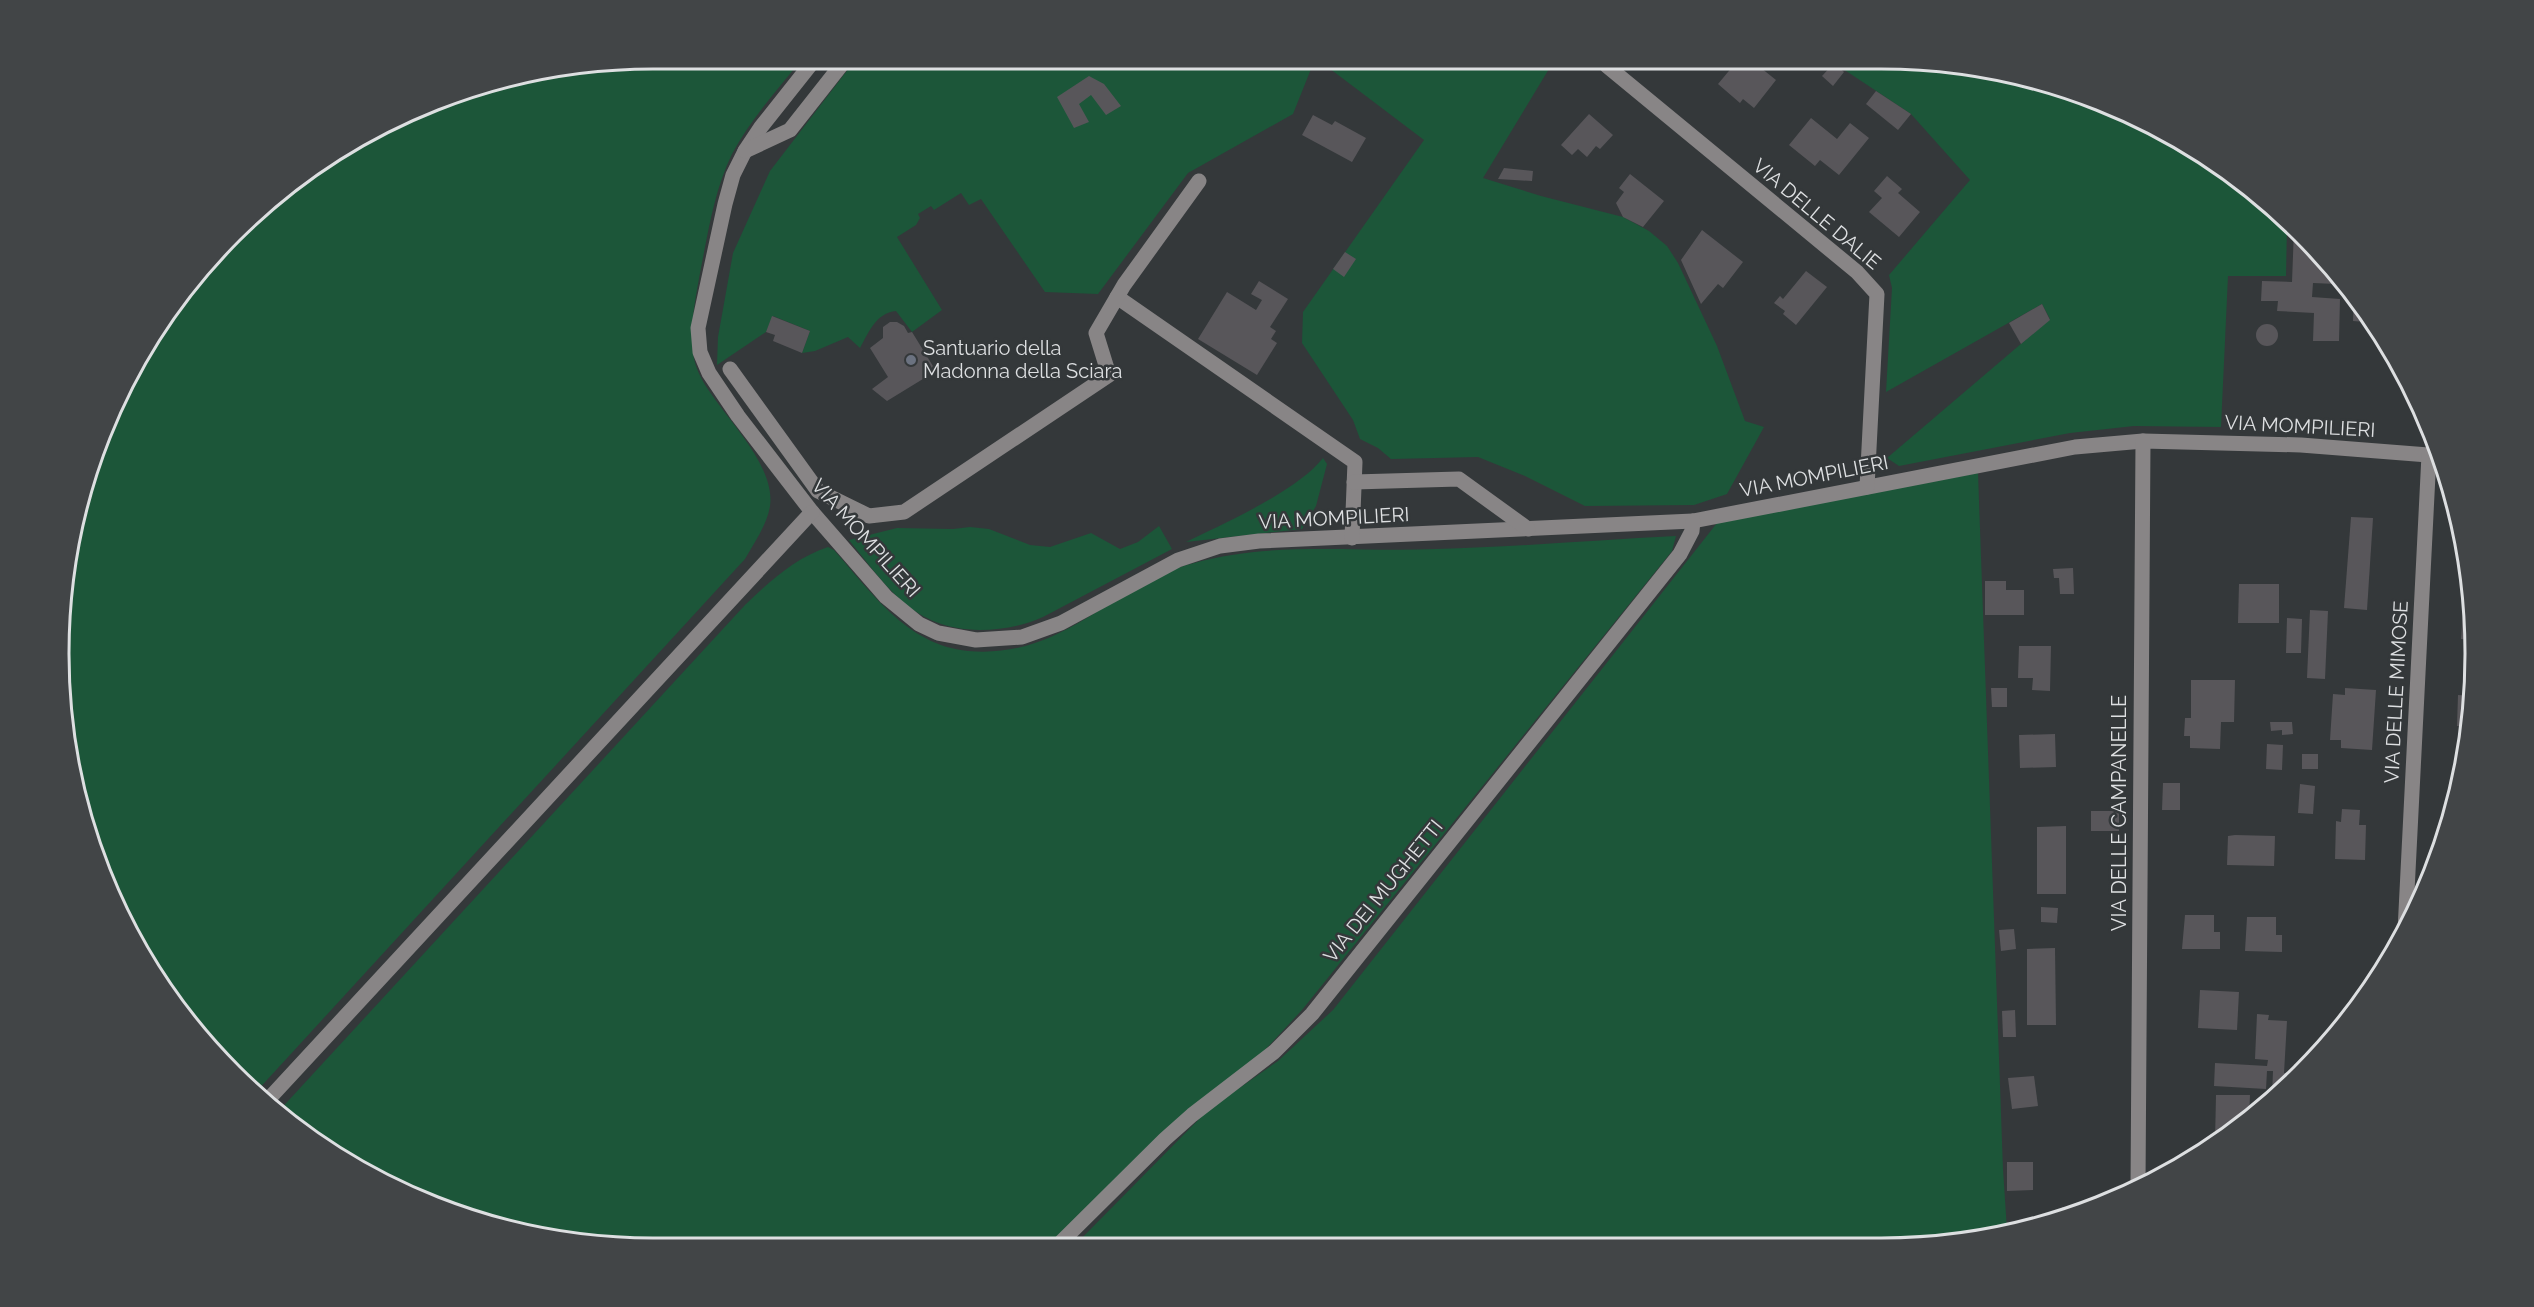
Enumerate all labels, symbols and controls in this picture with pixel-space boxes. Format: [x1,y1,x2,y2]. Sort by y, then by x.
street label: VIA DELLE DALIE [1748,153,1886,275]
place label: Santuario della Madonna della Sciara [923,336,1122,383]
marker: Santuario della Madonna della Sciara [904,353,918,367]
street label: VIA MOMPILIERI [2224,410,2376,442]
street label: VIA MOMPILIERI [1738,450,1890,502]
street label: VIA MOMPILIERI [807,474,925,602]
street label: VIA MOMPILIERI [1258,502,1410,534]
street label: VIA DELLE MIMOSE [2379,600,2413,784]
street label: VIA DELLE CAMPANELLE [2107,695,2131,931]
street label: VIA DEI MUGHETTI [1318,815,1448,967]

